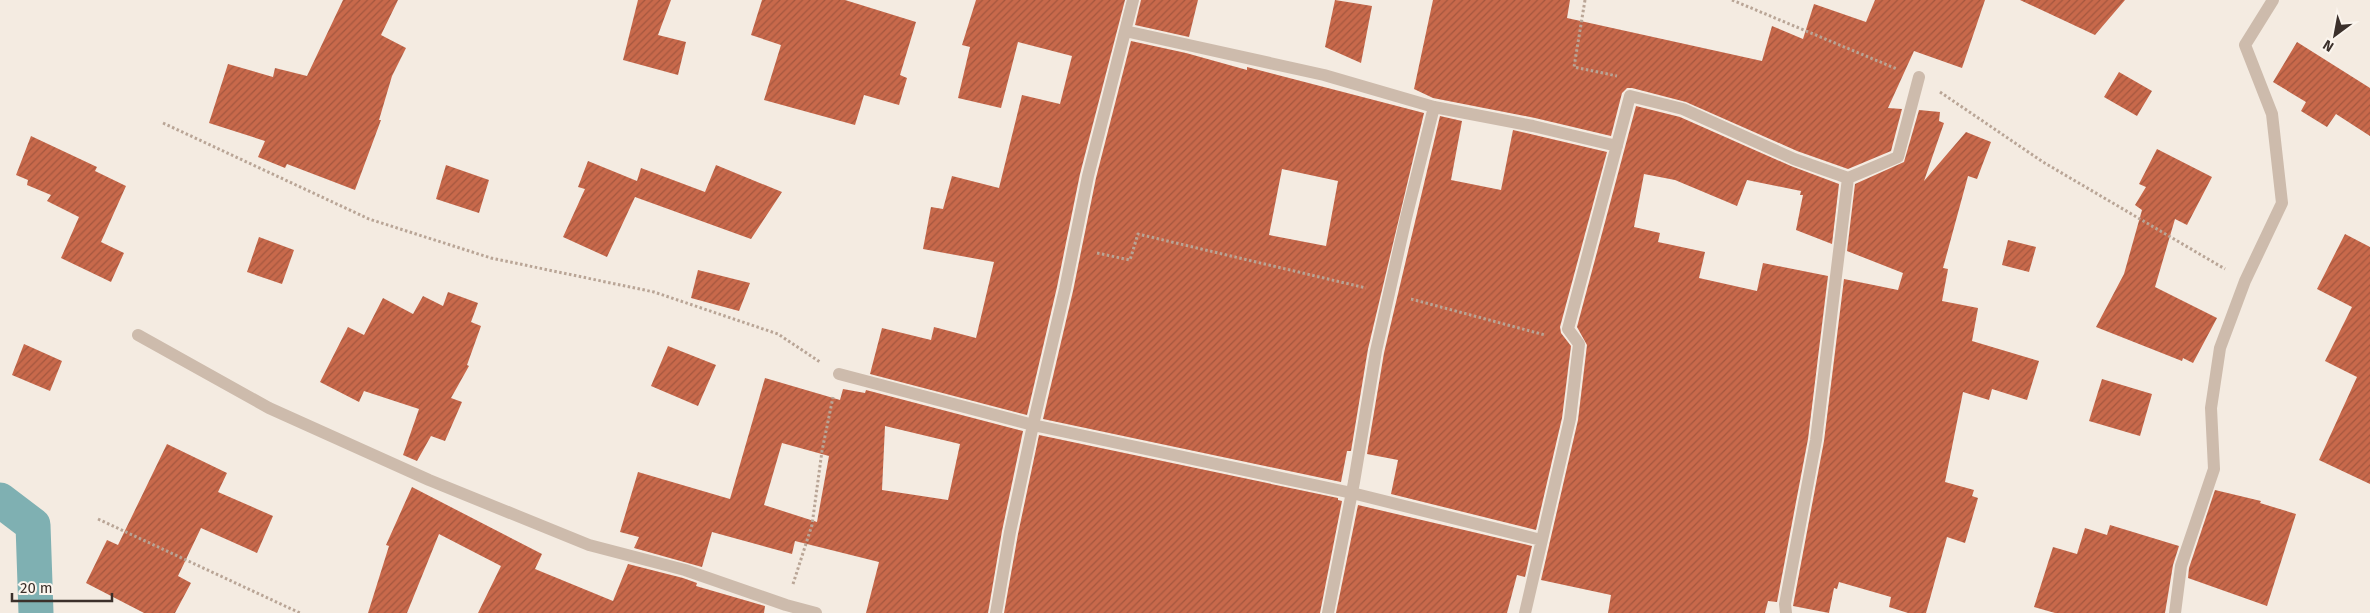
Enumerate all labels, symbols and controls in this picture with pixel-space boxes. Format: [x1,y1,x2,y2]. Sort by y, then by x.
north arrow [2310,10,2360,60]
text: N [2320,36,2337,55]
scale bar [12,570,112,602]
text: 20 m [20,579,53,597]

